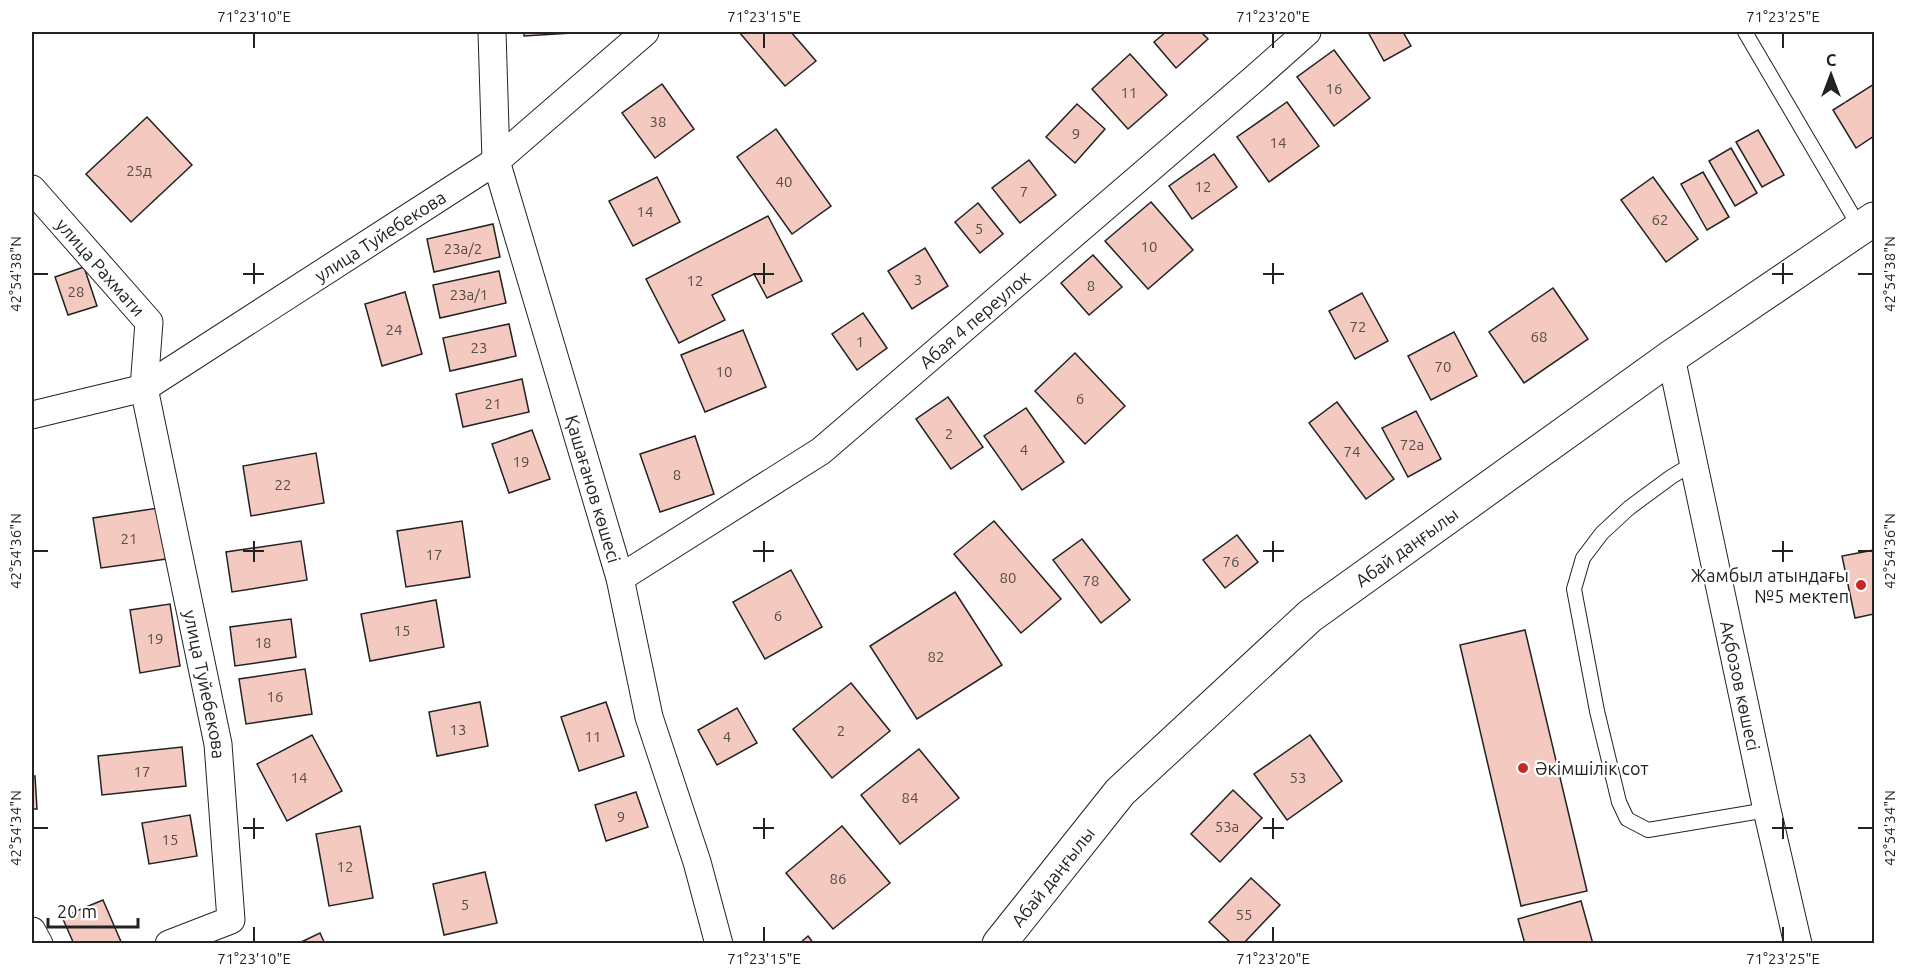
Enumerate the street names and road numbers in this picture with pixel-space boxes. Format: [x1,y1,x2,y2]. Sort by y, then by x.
street label: улица Туйебекова [311,186,449,285]
street label: улица Рахмати [52,214,149,320]
street label: Абая 4 переулок [915,266,1034,372]
street label: Қашағанов көшесі [562,412,625,565]
street label: Абай даңғылы [1351,503,1462,590]
street label: улица Туйебекова [180,608,229,760]
street label: Ақбозов көшесі [1717,619,1764,752]
street label: Абай даңғылы [1007,823,1098,930]

